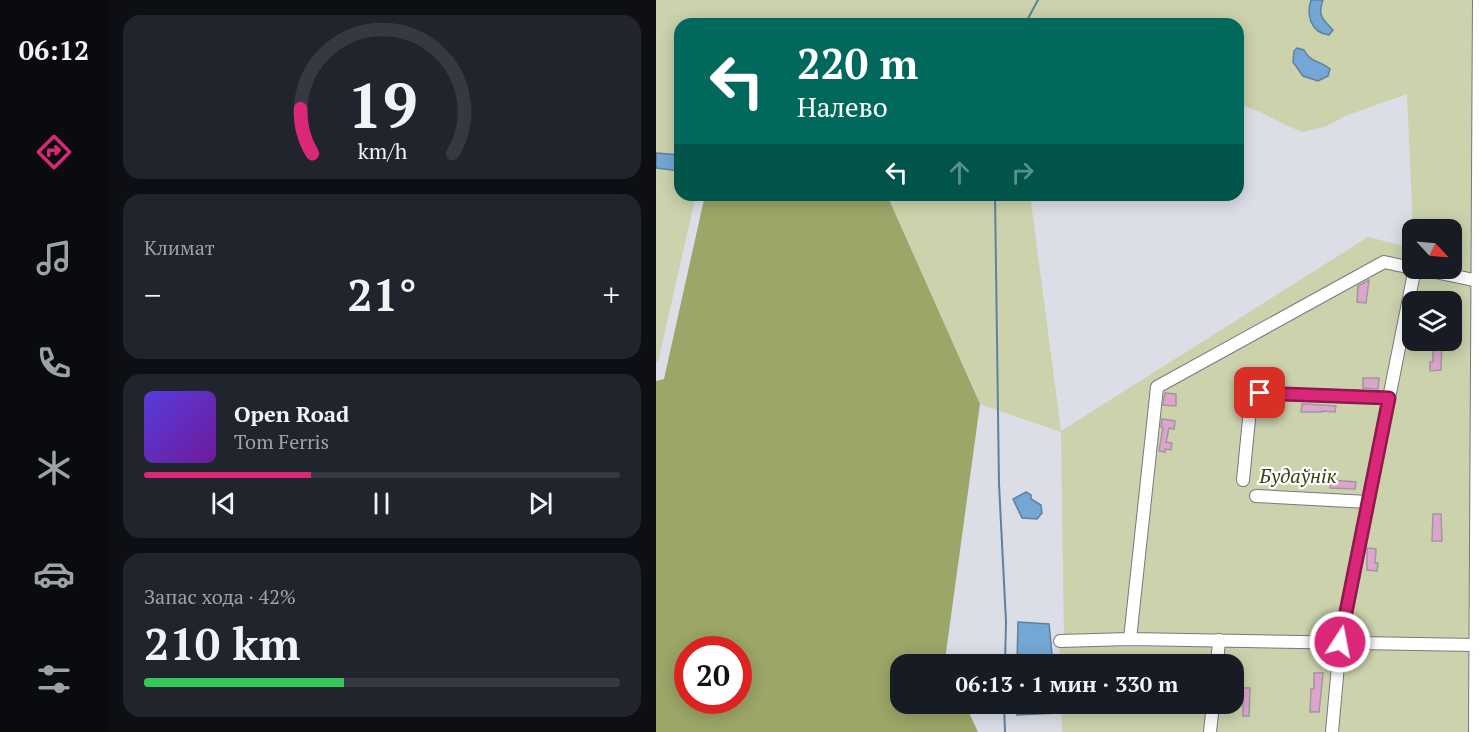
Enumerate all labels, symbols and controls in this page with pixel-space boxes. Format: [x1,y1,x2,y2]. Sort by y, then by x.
text: 06:12 [19,32,89,68]
text: 220 m [797,35,918,91]
icon: left [698,42,776,120]
text: 19 [347,63,417,146]
text: Налево [797,89,888,125]
icon: directions [33,131,75,173]
text: km/h [357,138,407,166]
icon: left [880,156,913,189]
icon: ahead [943,156,976,189]
icon: right [1006,156,1039,189]
north arrow [1402,219,1462,279]
map controls [1402,219,1462,351]
text: Климат [144,234,215,261]
icon: music [33,237,75,279]
text: 21° [347,264,417,324]
text: − [144,273,162,316]
text: + [602,273,620,316]
button: layers [1402,291,1462,351]
icon: phone [33,342,75,384]
pin [1234,367,1285,418]
icon: arrive [1243,376,1276,409]
text: Open Road [234,399,349,428]
text: Tom Ferris [234,428,329,455]
icon: climate [33,447,75,489]
park label: Будаўнік [1258,462,1337,489]
icon: previous [207,487,240,520]
icon: pause [365,487,398,520]
icon: next [524,487,557,520]
icon: car [33,553,75,595]
text: Запас хода · 42% [144,583,296,610]
position arrow [1308,610,1372,674]
text: 210 km [144,613,300,673]
speed limit sign: 20 [674,636,752,714]
icon: filters [33,658,75,700]
text: 06:13 · 1 мин · 330 m [956,669,1178,698]

